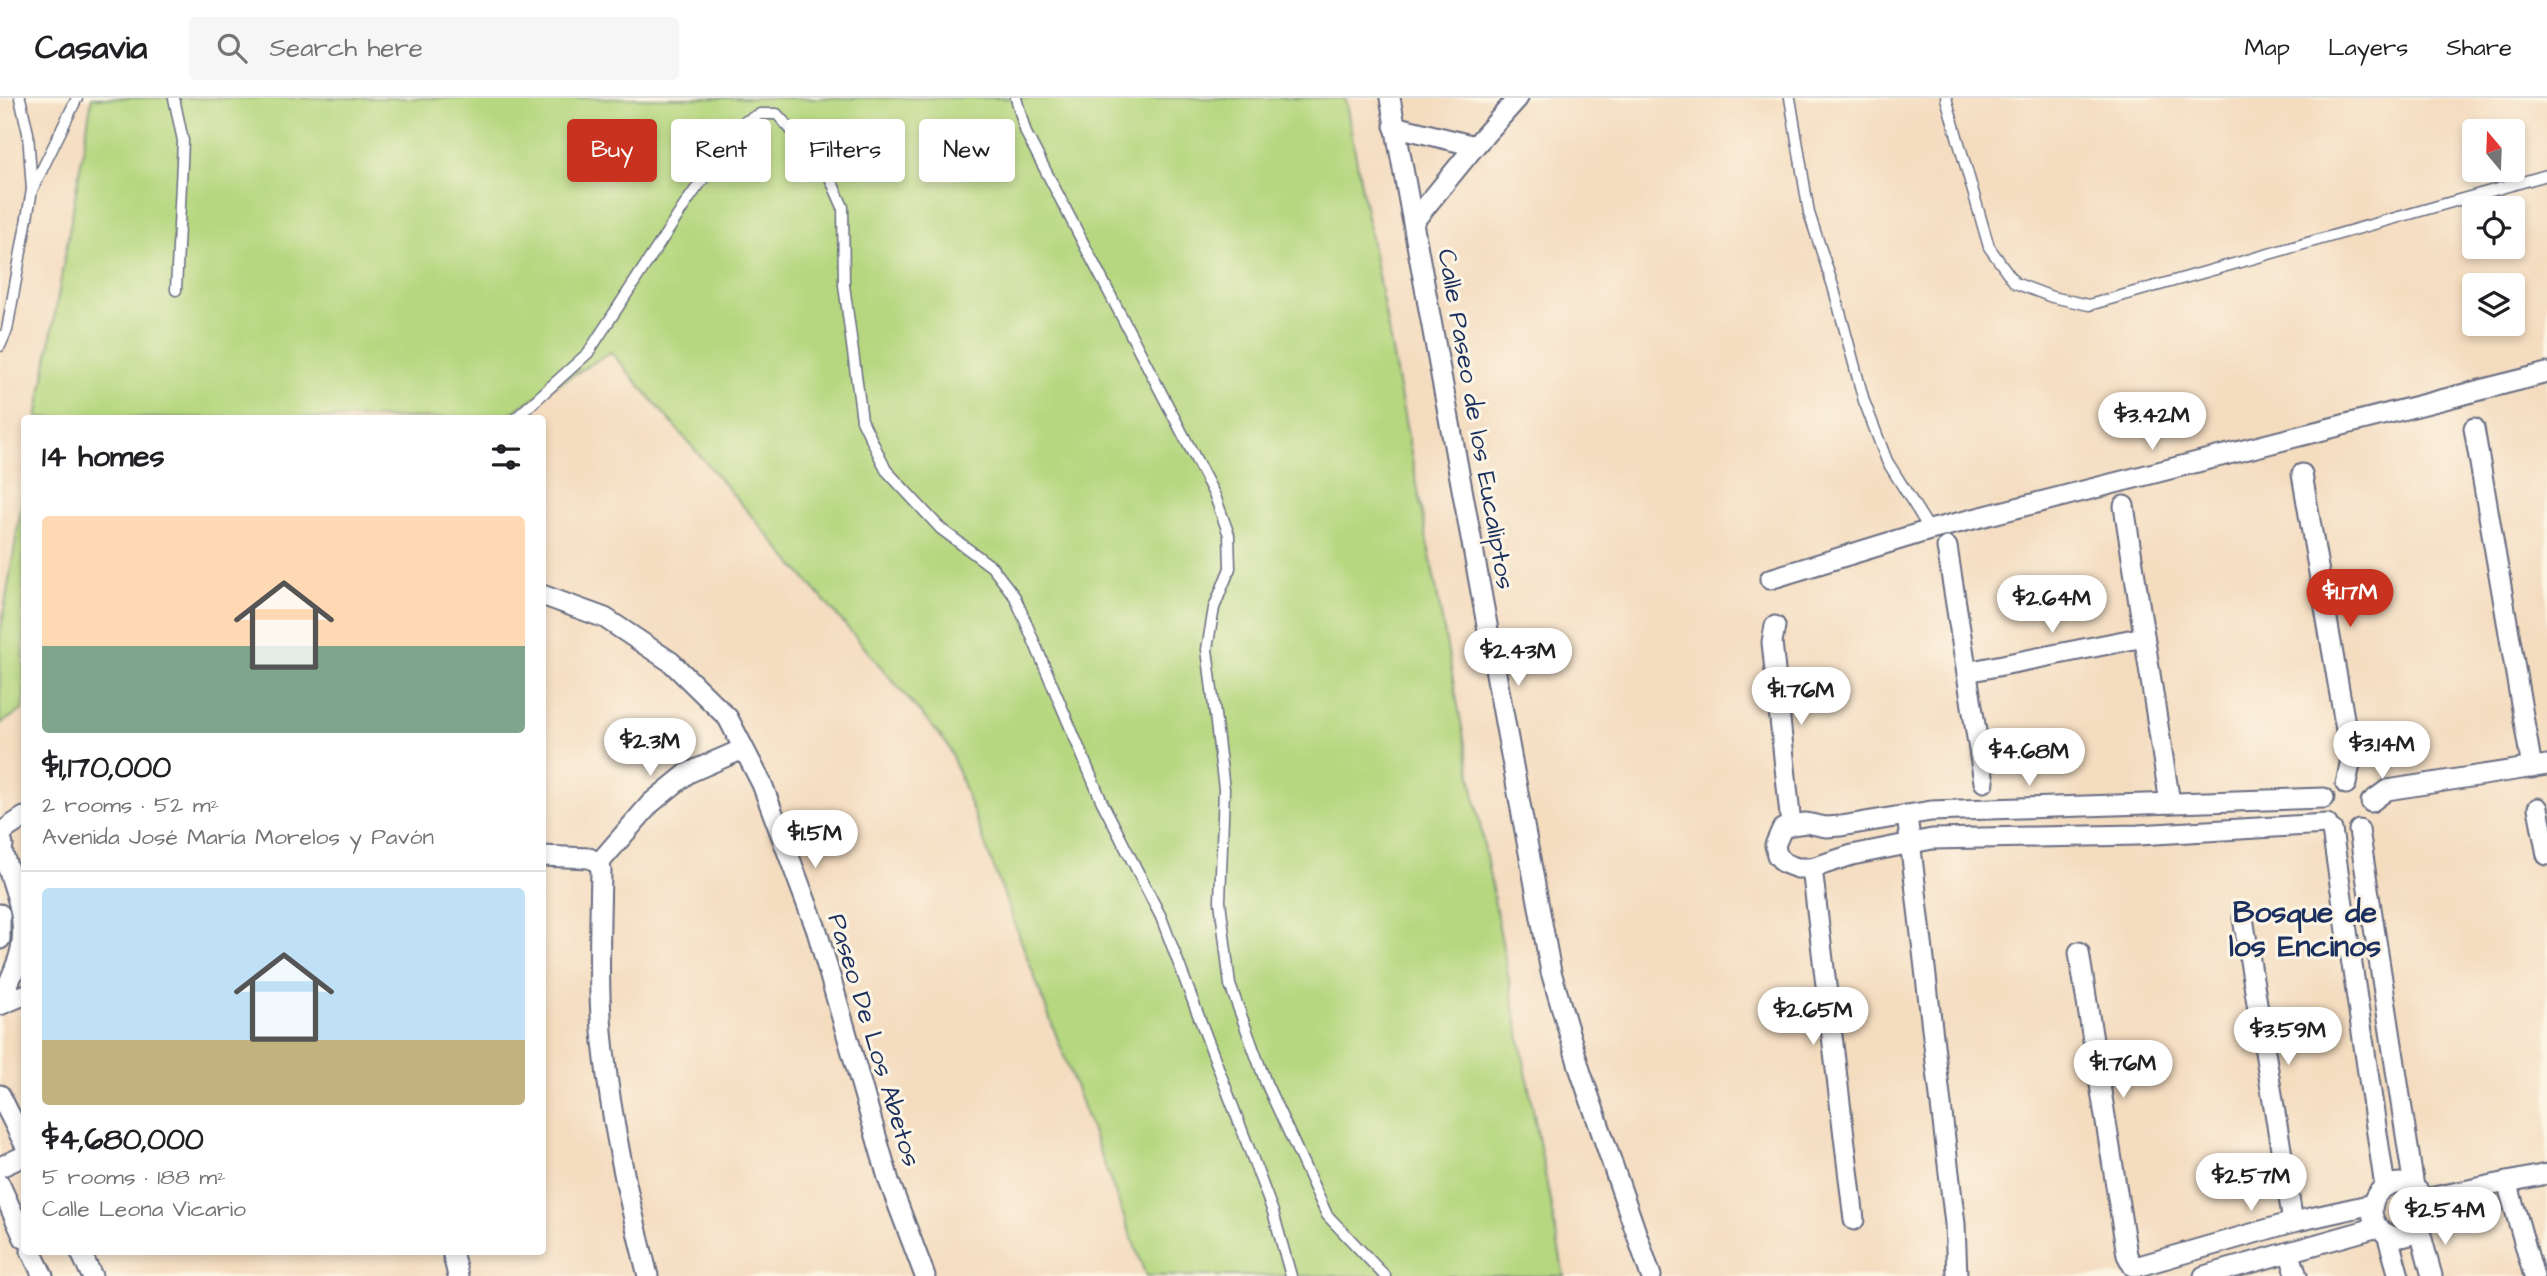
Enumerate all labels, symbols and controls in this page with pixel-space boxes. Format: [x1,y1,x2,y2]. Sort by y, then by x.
search box [189,17,679,80]
text: Casavia [35,25,147,71]
icon: search [213,29,251,67]
text: Search here [269,30,423,66]
text: Map [2245,31,2290,65]
text: Layers [2328,31,2408,65]
text: Share [2446,31,2512,65]
chip: Buy [567,119,657,182]
chip: Rent [671,119,771,182]
chip: Filters [785,119,905,182]
chip: New [919,119,1015,182]
north arrow [2462,119,2525,182]
map controls [2462,119,2525,336]
button: locate [2462,196,2525,259]
street label: Calle Paseo de los Eucaliptos [1428,246,1524,592]
button: layers [2462,273,2525,336]
pin: $3.42M [2095,392,2209,452]
text: $3.42M [2114,399,2190,431]
text: 14 homes [42,436,165,478]
icon: filters [487,438,525,476]
icon: home [221,562,347,688]
pin: $1.17M [2293,570,2407,629]
pin: $2.64M [1995,575,2109,635]
text: $1.17M [2322,576,2378,608]
text: $2.64M [2013,582,2091,614]
pin: $2.43M [1461,628,1575,688]
text: $2.43M [1480,635,1556,667]
pin: $1.76M [1744,668,1858,727]
text: $1.76M [1768,674,1834,706]
pin: $2.3M [601,718,699,778]
pin: $3.14M [2325,722,2439,781]
text: $2.3M [620,725,680,757]
pin: $4.68M [1972,728,2086,788]
text: $3.14M [2349,728,2415,760]
text: $4.68M [1989,735,2069,767]
text: $1,170,000 [42,747,171,789]
text: 2 rooms · 52 m² [42,789,219,821]
pin: $1.5M [766,810,864,870]
text: $1.5M [788,817,842,849]
text: Avenida José María Morelos y Pavón [42,821,434,853]
district label: Bosque de los Encinos [2229,892,2381,968]
street label: Paseo De Los Abetos [818,909,930,1171]
icon: home [221,934,347,1060]
pin: $2.65M [1756,988,1870,1047]
text: $2.65M [1774,994,1852,1026]
pin: $3.59M [2231,1007,2345,1067]
text: $3.59M [2250,1014,2326,1046]
pin: $1.76M [2066,1040,2180,1100]
text: $1.76M [2090,1047,2156,1079]
text: $4,680,000 [42,1119,204,1161]
pin: $2.57M [2194,1154,2308,1213]
text: $2.57M [2212,1160,2290,1192]
text: 5 rooms · 188 m² [42,1161,226,1193]
pin: $2.54M [2388,1188,2502,1247]
text: Calle Leona Vicario [42,1193,246,1225]
text: $2.54M [2405,1194,2485,1226]

